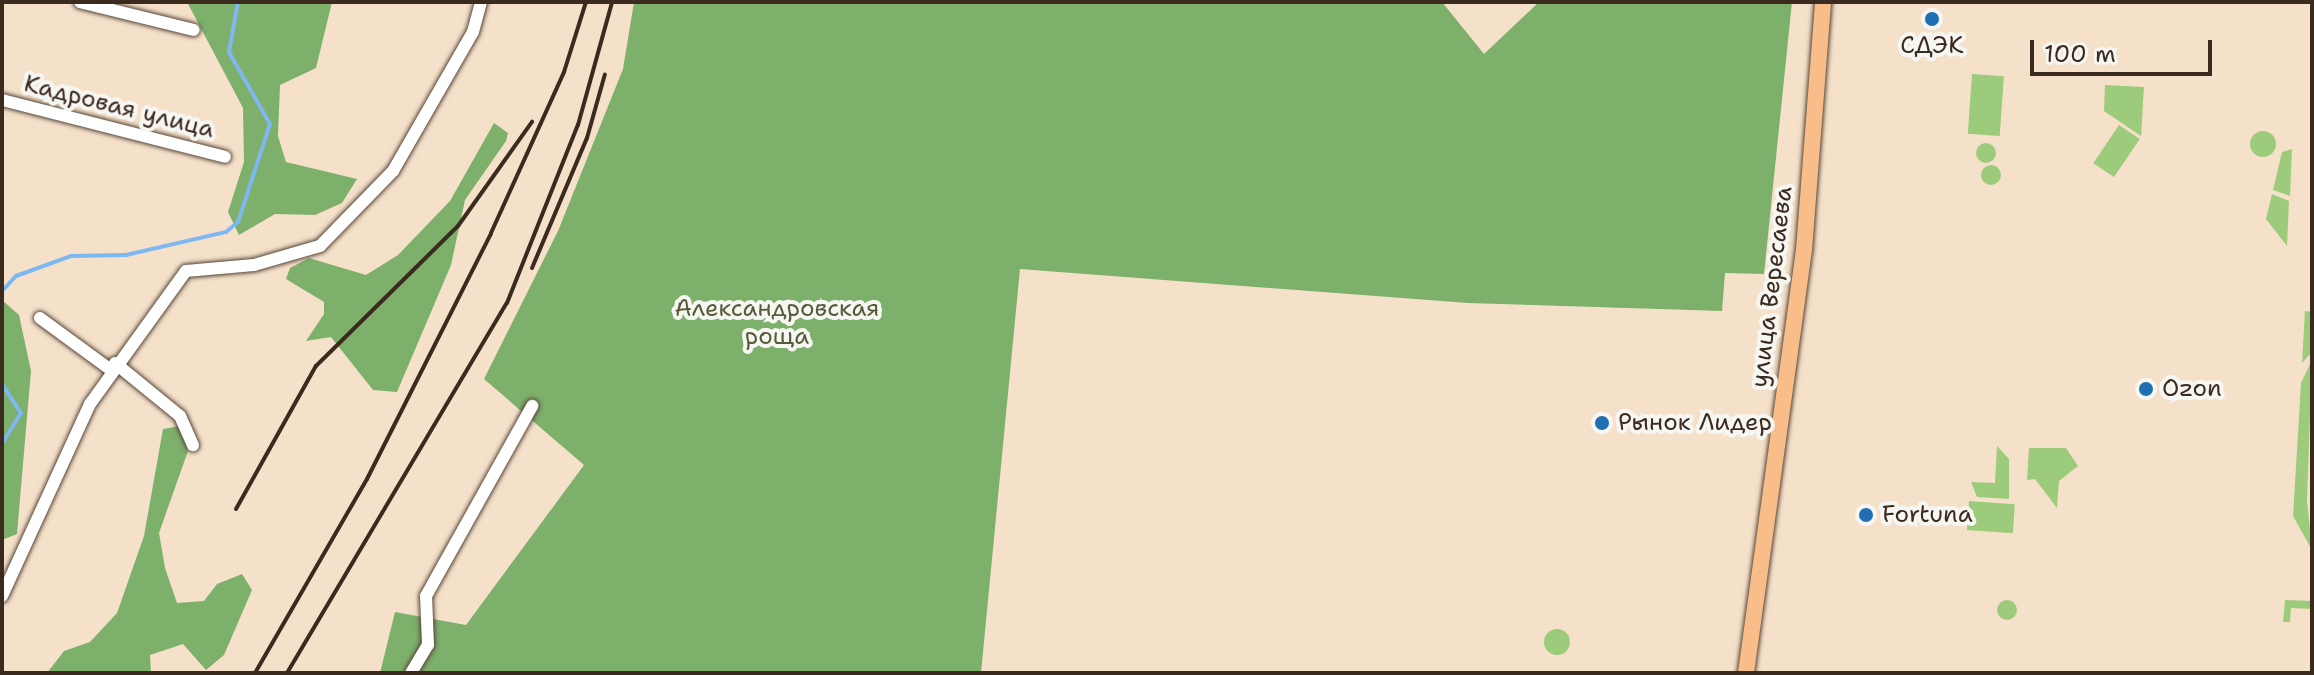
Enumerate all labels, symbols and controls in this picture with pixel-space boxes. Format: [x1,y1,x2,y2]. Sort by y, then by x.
marker: СДЭК [1923,10,1941,28]
scale bar [2034,24,2216,74]
place label: СДЭК [1900,32,1964,60]
text: 100 m [2044,38,2116,70]
street label: Кадровая улица [21,69,217,145]
street label: улица Вересаева [1745,185,1799,389]
park label: Александровская роща [674,295,880,351]
place label: Ozon [2162,375,2222,403]
marker: Ozon [2137,380,2155,398]
place label: Рынок Лидер [1618,409,1772,437]
marker: Рынок Лидер [1593,414,1611,432]
place label: Fortuna [1882,501,1973,529]
marker: Fortuna [1857,506,1875,524]

